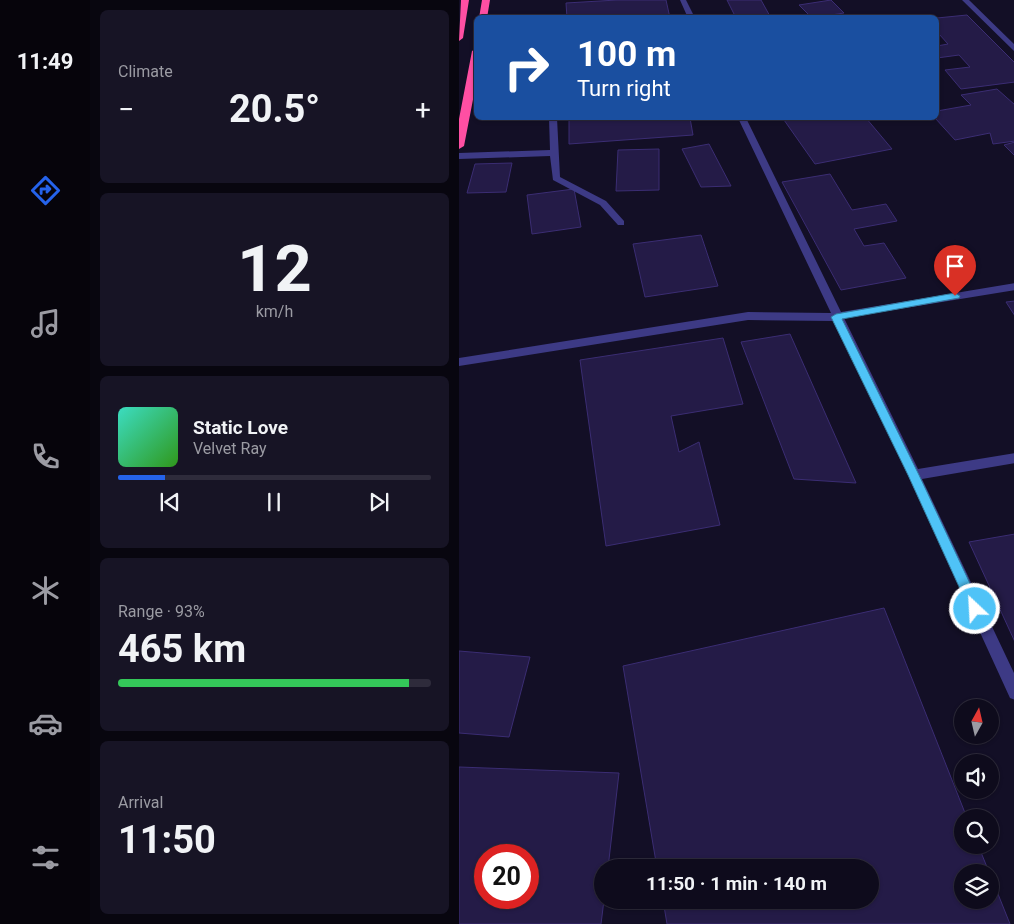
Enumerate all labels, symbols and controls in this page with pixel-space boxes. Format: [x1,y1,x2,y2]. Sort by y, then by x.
text: 100 m [577,34,676,75]
icon: right [494,35,559,100]
text: 11:49 [17,49,73,74]
text: Climate [118,62,173,81]
text: Turn right [577,76,671,101]
text: 20.5° [229,87,320,131]
text: − [118,93,134,126]
text: + [415,93,431,126]
icon: directions [28,173,63,208]
text: 12 [237,231,312,307]
pin [934,245,976,296]
icon: arrive [941,252,969,280]
text: km/h [256,302,293,321]
icon: music [28,306,63,341]
text: Static Love [193,416,288,439]
icon: phone [28,439,63,474]
text: Velvet Ray [193,439,267,458]
icon: previous [156,488,184,516]
icon: pause [260,488,288,516]
icon: next [365,488,393,516]
icon: climate [28,573,63,608]
position arrow [948,582,1000,634]
text: Range · 93% [118,602,205,621]
text: 465 km [118,627,246,671]
north arrow [954,699,999,744]
map controls [954,699,999,909]
icon: car [28,706,63,741]
button: sound [954,754,999,799]
text: Arrival [118,793,163,812]
button: search [954,809,999,854]
text: 11:50 [118,818,216,862]
icon: filters [28,840,63,875]
speed limit sign: 20 [474,844,539,909]
button: layers [954,864,999,909]
text: 11:50 · 1 min · 140 m [646,872,827,895]

